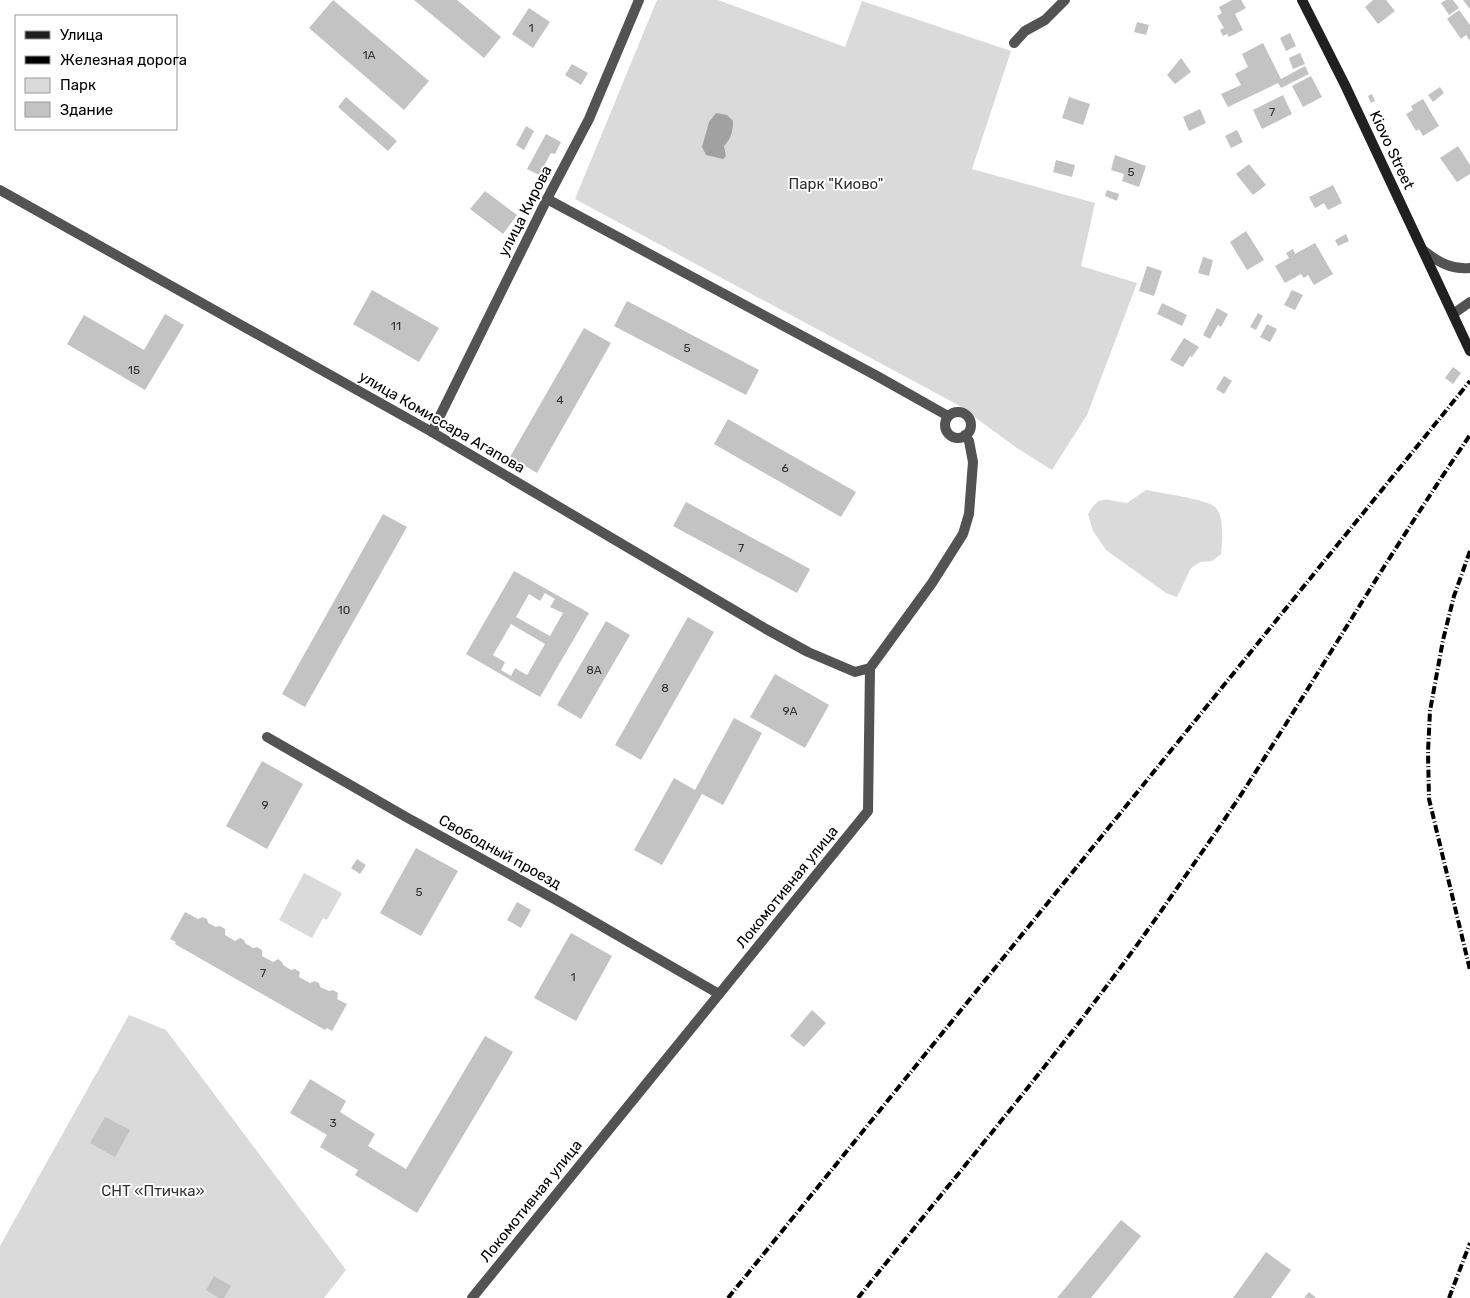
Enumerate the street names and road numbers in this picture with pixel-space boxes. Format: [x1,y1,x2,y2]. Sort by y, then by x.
street label: Kiovo Street [1366,108,1418,192]
street label: улица Кирова [494,162,556,260]
street label: улица Комиссара Агапова [356,367,528,477]
street label: Свободный проезд [436,811,564,893]
street label: Локомотивная улица [732,822,842,952]
street label: Локомотивная улица [476,1136,586,1266]

